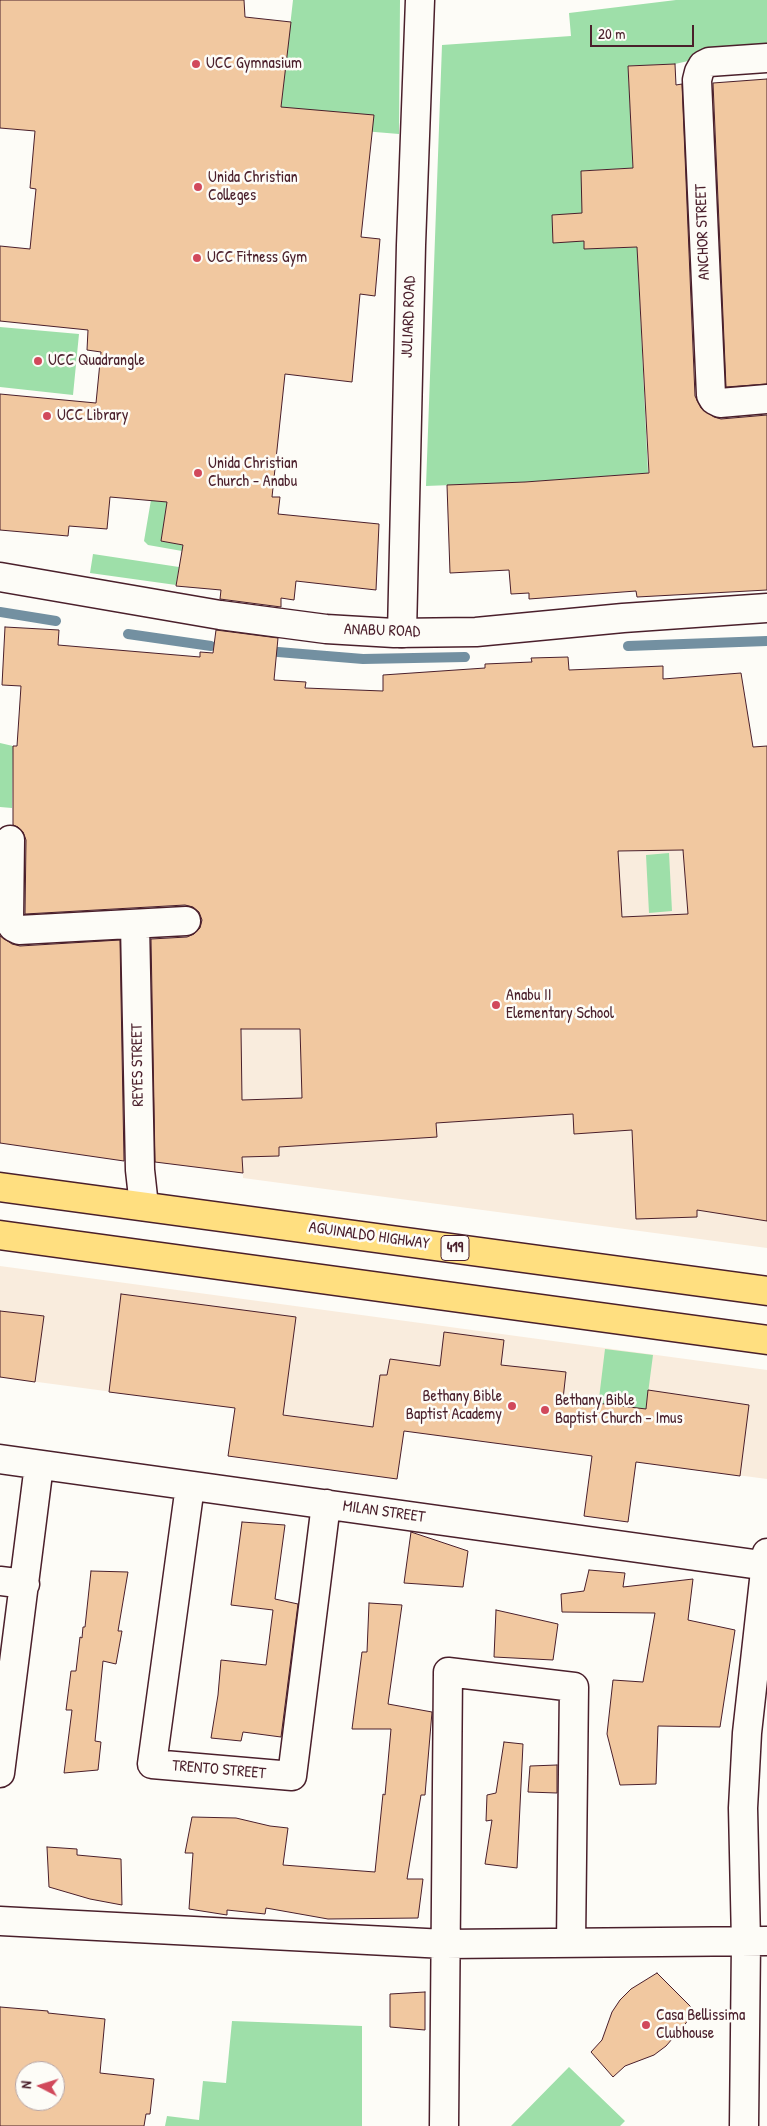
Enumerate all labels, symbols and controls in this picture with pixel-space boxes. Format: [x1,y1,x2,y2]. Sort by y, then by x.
scale bar [592,15,696,47]
text: 20 m [598,23,625,44]
place label: UCC Gymnasium [206,54,302,74]
marker: UCC Gymnasium [190,58,202,70]
place label: Unida Christian Colleges [208,168,298,206]
marker: Unida Christian Colleges [192,181,204,193]
street label: ANCHOR STREET [692,184,714,280]
place label: UCC Fitness Gym [207,248,307,268]
marker: UCC Fitness Gym [191,252,203,264]
street label: JULIARD ROAD [398,276,420,358]
place label: UCC Quadrangle [48,351,145,371]
marker: UCC Quadrangle [32,355,44,367]
place label: UCC Library [57,406,129,426]
marker: UCC Library [41,410,53,422]
place label: Unida Christian Church - Anabu [208,454,298,492]
marker: Unida Christian Church - Anabu [192,467,204,479]
street label: ANABU ROAD [344,620,420,642]
place label: Anabu II Elementary School [506,986,614,1024]
marker: Anabu II Elementary School [490,999,502,1011]
street label: REYES STREET [128,1023,148,1107]
street label: AGUINALDO HIGHWAY [307,1218,431,1254]
road number: 419 [441,1236,469,1260]
place label: Bethany Bible Baptist Academy [406,1387,502,1425]
place label: Bethany Bible Baptist Church - Imus [555,1391,683,1429]
marker: Bethany Bible Baptist Academy [506,1400,518,1412]
marker: Bethany Bible Baptist Church - Imus [539,1404,551,1416]
street label: MILAN STREET [342,1497,426,1527]
street label: TRENTO STREET [171,1756,267,1784]
place label: Casa Bellissima Clubhouse [656,2006,745,2044]
marker: Casa Bellissima Clubhouse [640,2019,652,2031]
north arrow [15,2061,65,2111]
text: N [16,2080,35,2089]

